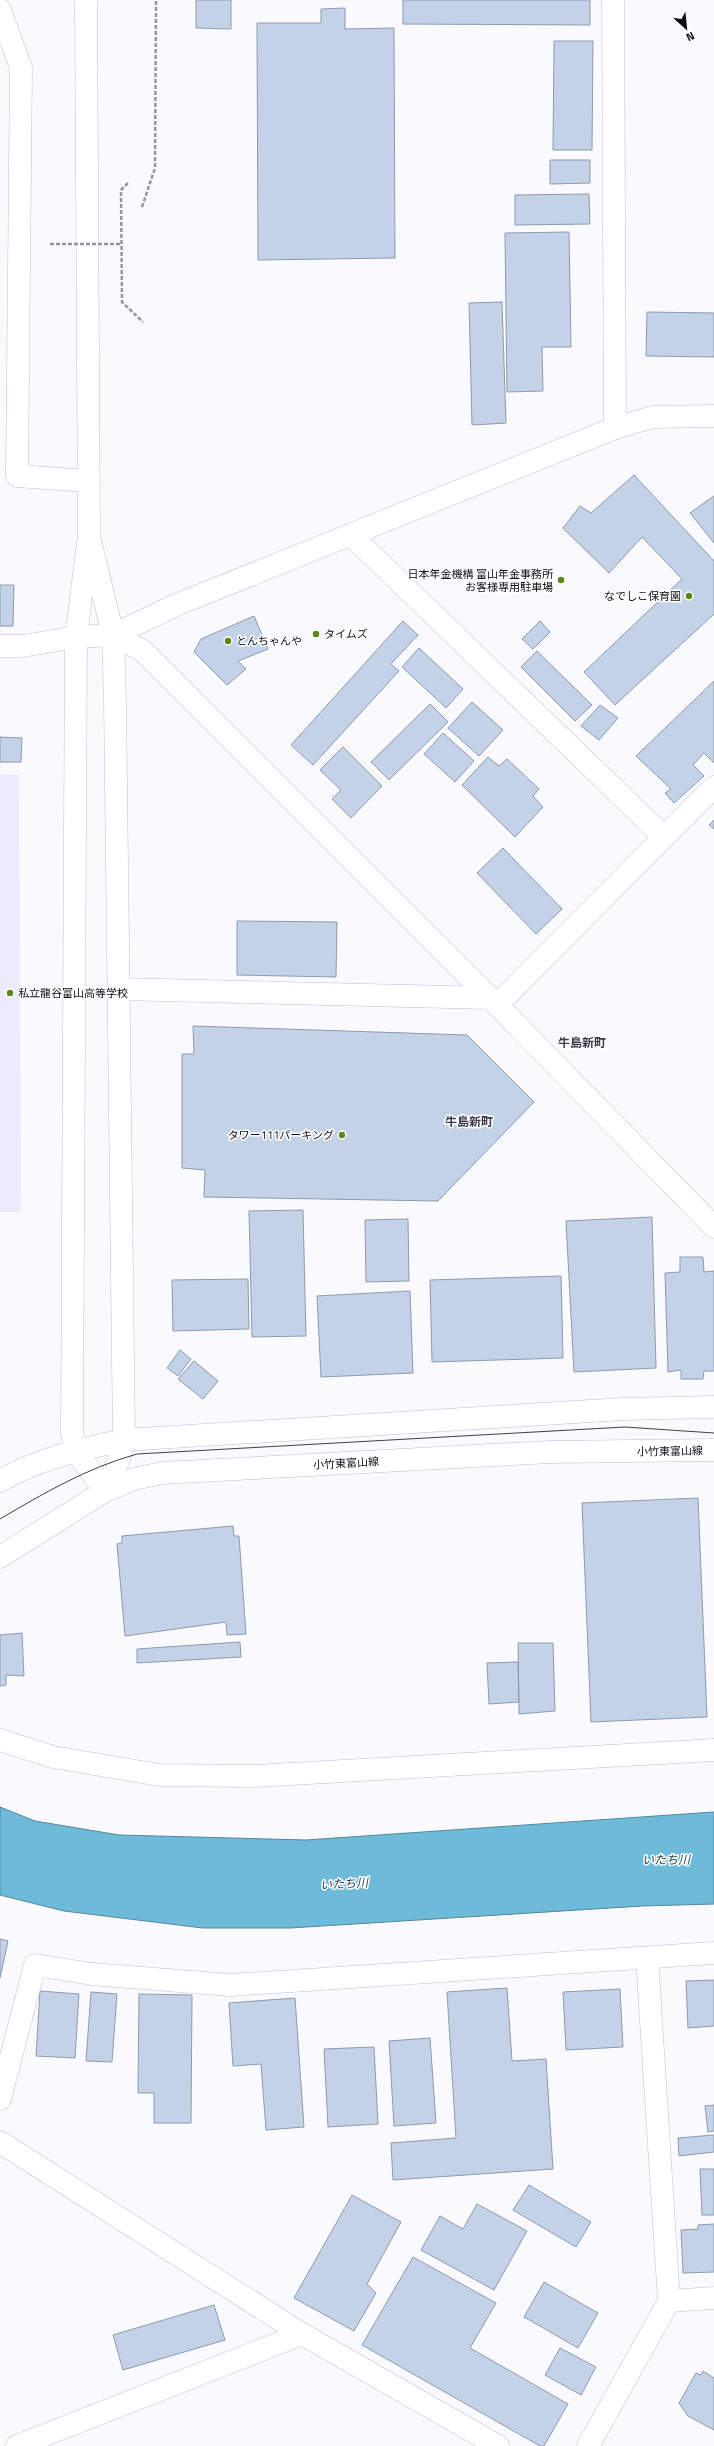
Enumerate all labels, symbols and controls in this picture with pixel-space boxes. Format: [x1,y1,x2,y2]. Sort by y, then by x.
north arrow [666,8,706,48]
text: N [684,28,698,46]
place label: 日本年金機構 富山年金事務所 お客様専用駐車場 [408,566,554,595]
marker: 日本年金機構 富山年金事務所 お客様専用駐車場 [556,575,566,585]
place label: なでしこ保育園 [604,588,681,604]
marker: なでしこ保育園 [684,591,694,601]
place label: タイムズ [324,626,368,642]
marker: タイムズ [311,629,321,639]
place label: とんちゃんや [236,633,302,649]
marker: とんちゃんや [223,636,233,646]
place label: 私立龍谷富山高等学校 [18,985,128,1001]
marker: 私立龍谷富山高等学校 [5,988,15,998]
district label: 牛島新町 [558,1033,606,1052]
district label: 牛島新町 [445,1112,493,1131]
place label: タワー111パーキング [228,1127,334,1143]
marker: タワー111パーキング [337,1130,347,1140]
street label: 小竹東富山線 [637,1442,703,1460]
street label: 小竹東富山線 [313,1453,379,1473]
water label: いたち川 [642,1850,692,1869]
water label: いたち川 [320,1873,370,1894]

